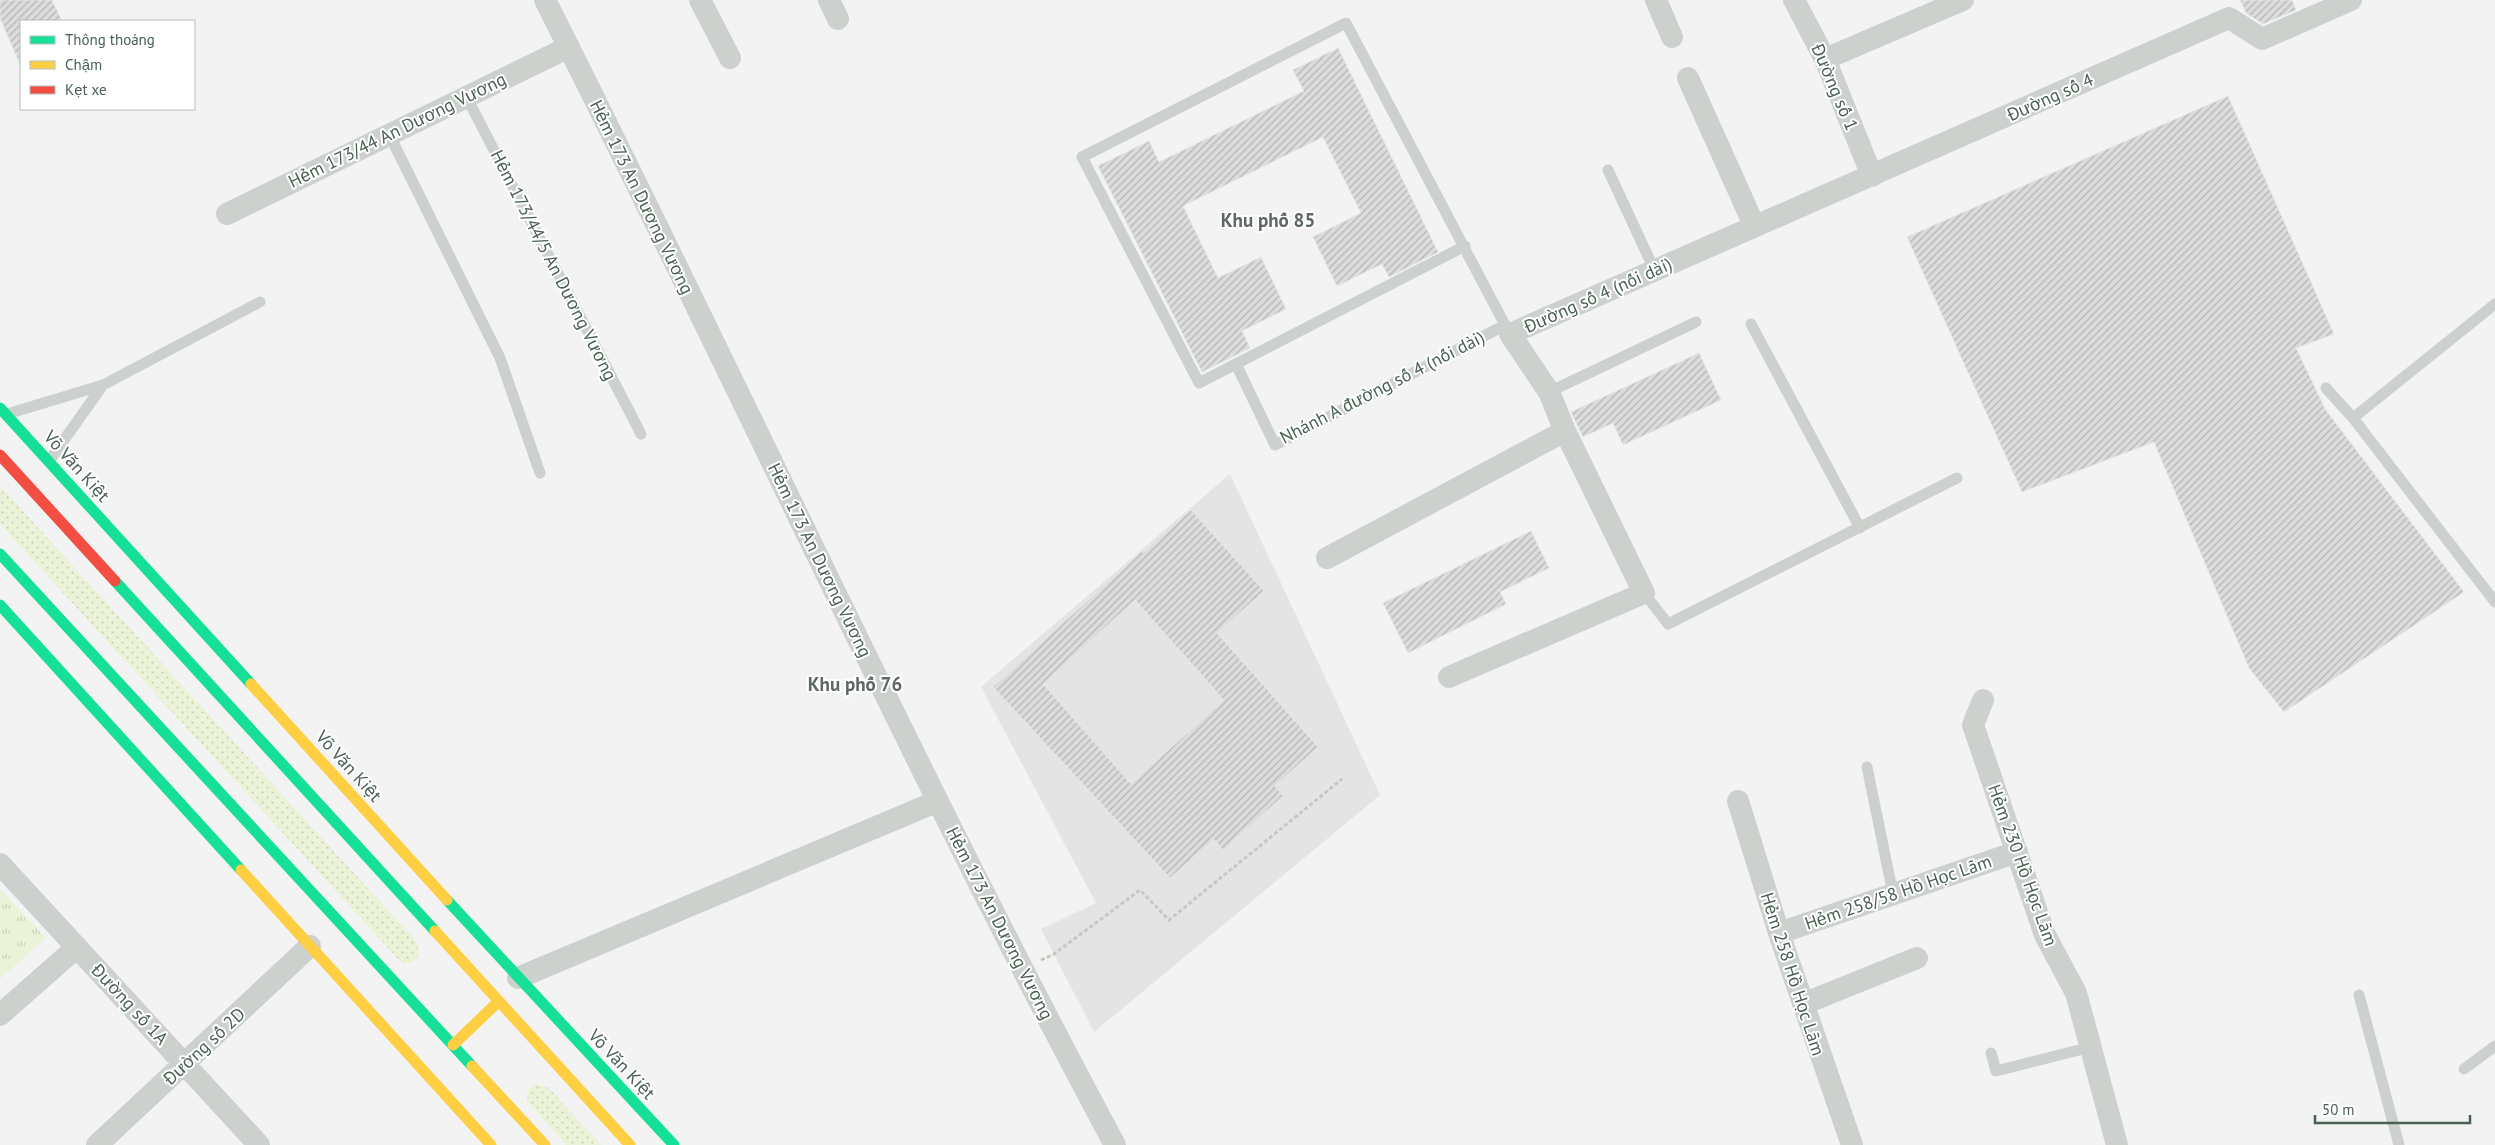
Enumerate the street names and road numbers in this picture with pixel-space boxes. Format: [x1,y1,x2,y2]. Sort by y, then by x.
street label: Đường số 1 [1806,39,1864,134]
street label: Hẻm 173/44 An Dương Vương [284,67,510,193]
street label: Đường số 4 [2002,68,2097,127]
street label: Hẻm 173 An Dương Vương [585,96,699,298]
street label: Hẻm 173/44/5 An Dương Vương [486,146,622,384]
street label: Đường số 4 (nối dài) [1520,252,1675,338]
street label: Nhánh A đường số 4 (nối dài) [1276,325,1488,449]
street label: Võ Văn Kiệt [38,425,115,506]
street label: Hẻm 173 An Dương Vương [763,459,877,661]
street label: Võ Văn Kiệt [310,725,387,806]
street label: Hẻm 230 Hồ Học Lãm [1983,781,2063,949]
street label: Hẻm 173 An Dương Vương [941,823,1059,1023]
street label: Hẻm 258/58 Hồ Học Lãm [1802,849,1994,935]
street label: Hẻm 258 Hồ Học Lãm [1756,890,1830,1058]
street label: Đường số 1A [86,958,174,1050]
street label: Đường số 2D [158,1002,250,1090]
street label: Võ Văn Kiệt [583,1023,660,1104]

